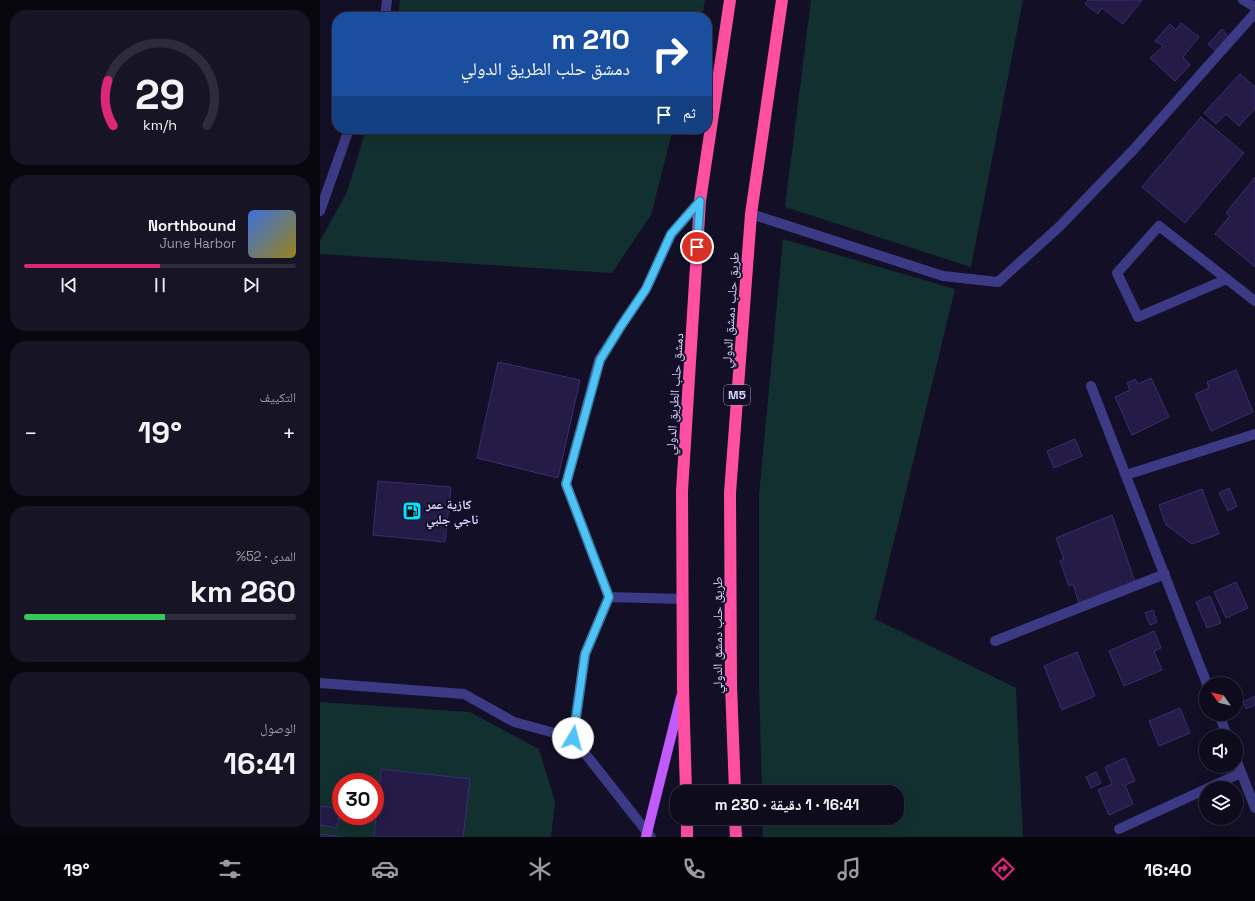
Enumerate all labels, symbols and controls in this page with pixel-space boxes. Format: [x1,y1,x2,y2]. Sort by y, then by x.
text: 210 m [552,21,630,57]
icon: right [644,28,696,80]
text: دمشق حلب الطريق الدولي [461,57,630,80]
text: 29 [135,68,185,121]
text: ثم [683,103,696,122]
icon: arrive [653,104,675,126]
text: km/h [143,115,177,133]
text: Northbound [148,216,236,235]
pin [680,230,714,264]
text: June Harbor [159,235,236,252]
icon: arrive [686,236,708,258]
street label: طريق حلب دمشق الدولي [718,251,745,369]
icon: previous [58,274,80,296]
icon: pause [149,274,171,296]
icon: next [240,274,262,296]
street label: دمشق حلب الطريق الدولي [662,332,690,456]
road number: M5 [724,385,750,405]
text: التكييف [260,389,296,406]
text: 19° [138,413,182,452]
text: − [24,419,38,447]
text: + [282,419,296,447]
place label: كازية عمر ناجي جلبي [425,496,479,530]
fuel station icon: كازية عمر ناجي جلبي [401,500,423,522]
text: المدى · 52% [236,548,296,565]
text: 260 km [190,572,296,611]
street label: طريق حلب دمشق الدولي [709,577,728,693]
north arrow [1199,677,1243,721]
map controls [1199,677,1243,825]
position arrow [552,717,594,759]
text: الوصول [260,720,296,737]
button: sound [1199,729,1243,773]
text: 16:41 [223,744,296,783]
speed limit sign: 30 [332,773,384,825]
button: layers [1199,781,1243,825]
text: 16:41 · 1 دقيقة · 230 m [715,795,859,814]
icon: filters [216,855,244,883]
icon: car [371,855,399,883]
icon: climate [526,855,554,883]
icon: phone [680,855,708,883]
icon: music [835,855,863,883]
icon: directions [989,855,1017,883]
text: 19° [63,858,90,881]
text: 16:40 [1144,858,1192,881]

